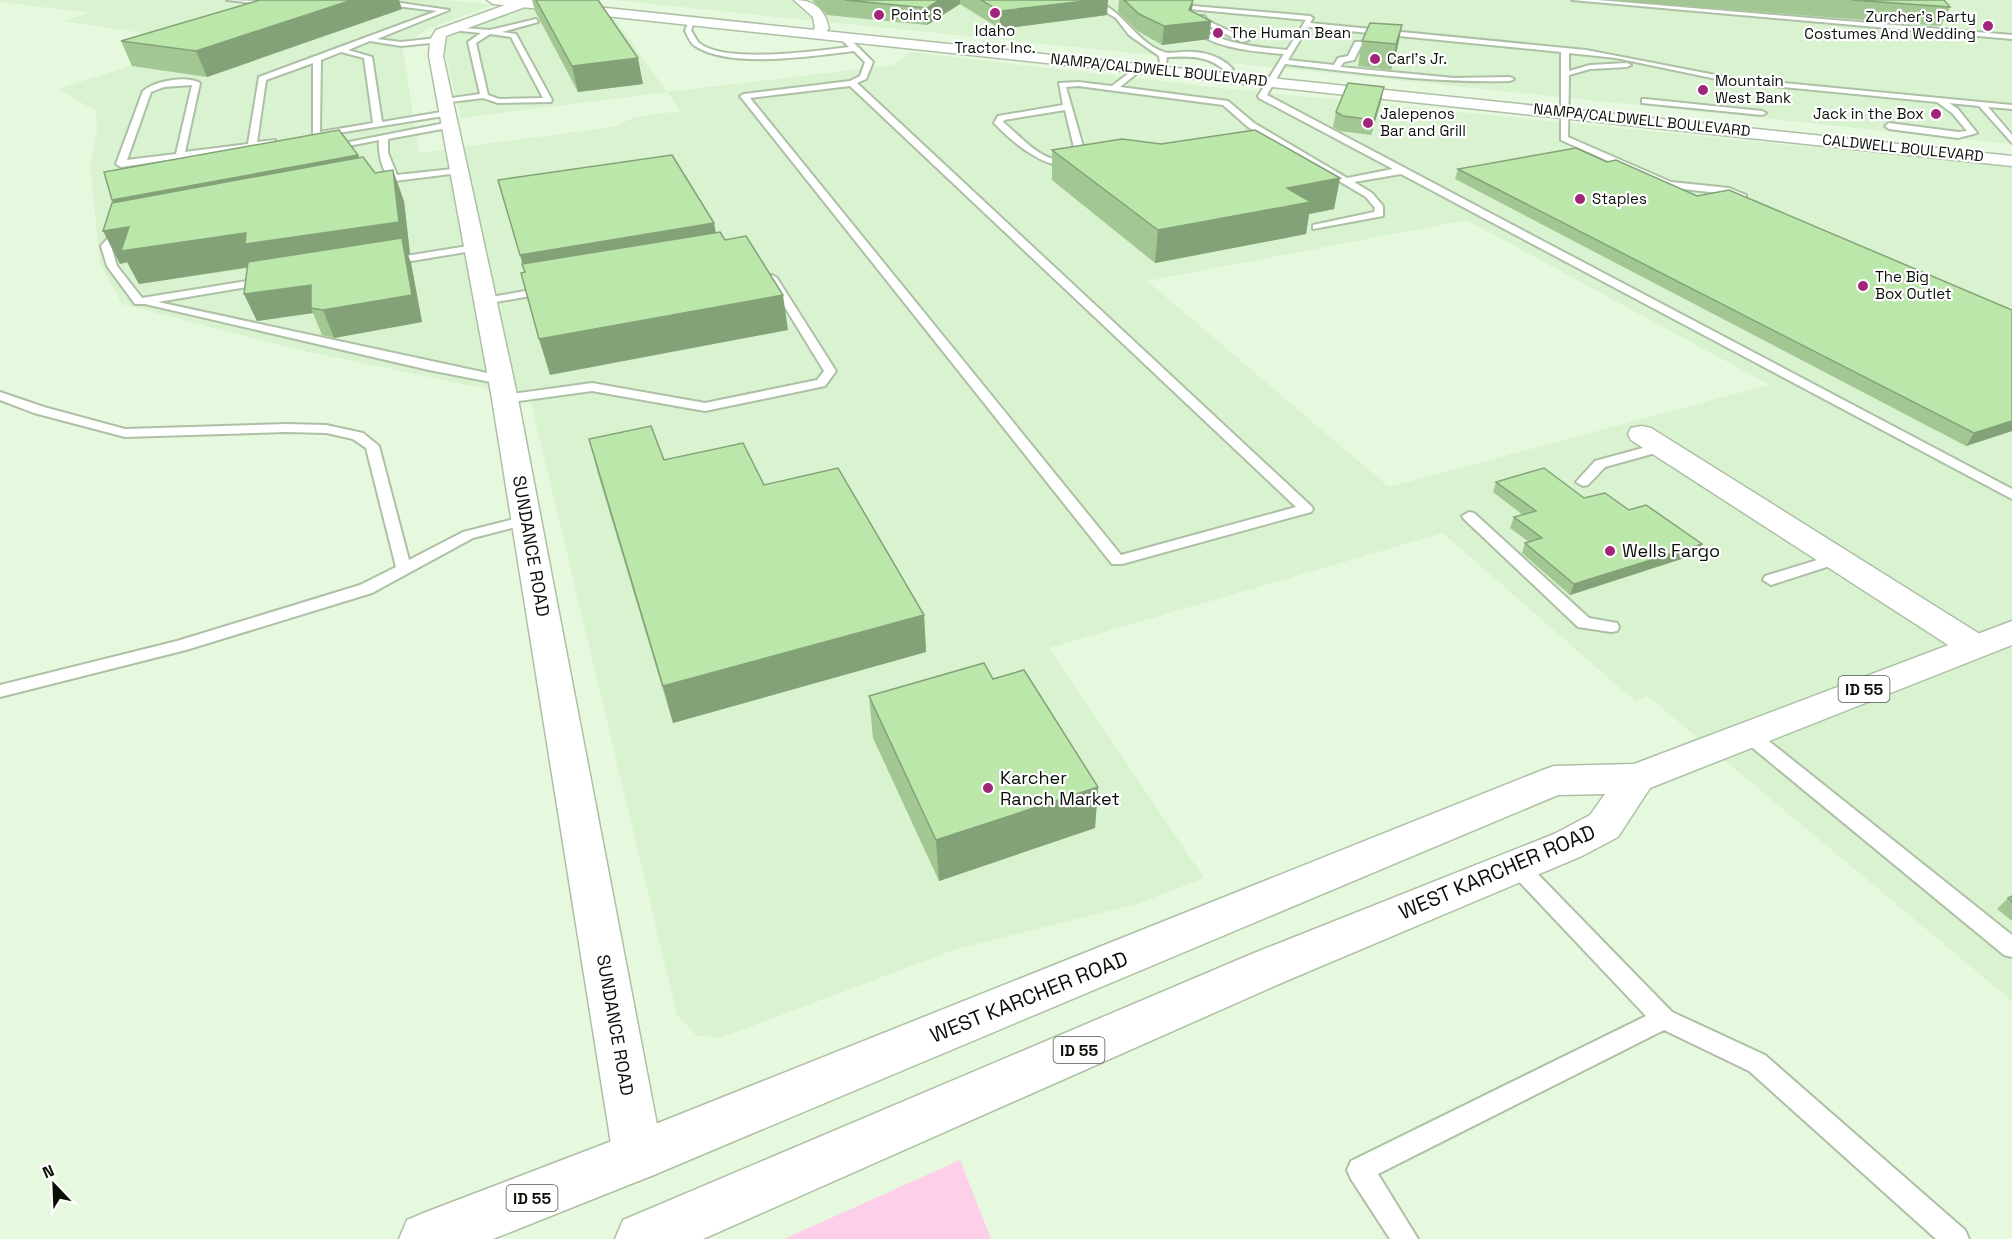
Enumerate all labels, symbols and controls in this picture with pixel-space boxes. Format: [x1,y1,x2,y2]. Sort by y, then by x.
place label: Point S [891,5,942,24]
marker: Idaho Tractor Inc. [988,6,1002,20]
place label: Zurcher's Party Costumes And Wedding [1804,7,1976,43]
marker: Point S [872,8,886,22]
marker: Zurcher's Party Costumes And Wedding [1981,19,1995,33]
place label: Idaho Tractor Inc. [954,21,1036,57]
place label: The Human Bean [1230,23,1351,42]
marker: The Human Bean [1211,26,1225,40]
street label: NAMPA/CALDWELL BOULEVARD [1050,49,1268,90]
place label: Carl's Jr. [1387,49,1447,68]
marker: Carl's Jr. [1368,52,1382,66]
place label: Mountain West Bank [1715,71,1791,107]
marker: Mountain West Bank [1696,83,1710,97]
street label: NAMPA/CALDWELL BOULEVARD [1533,99,1751,140]
place label: Jalepenos Bar and Grill [1380,104,1466,140]
place label: Jack in the Box [1813,104,1924,123]
marker: Jack in the Box [1929,107,1943,121]
marker: Jalepenos Bar and Grill [1361,116,1375,130]
street label: CALDWELL BOULEVARD [1821,130,1985,165]
place label: Staples [1592,189,1647,208]
marker: Staples [1573,192,1587,206]
place label: The Big Box Outlet [1875,267,1952,303]
marker: The Big Box Outlet [1856,279,1870,293]
street label: SUNDANCE ROAD [508,474,555,618]
place label: Wells Fargo [1622,539,1720,562]
marker: Wells Fargo [1603,544,1617,558]
road number: ID 55 [1838,676,1890,702]
place label: Karcher Ranch Market [1000,766,1120,810]
marker: Karcher Ranch Market [981,781,995,795]
street label: WEST KARCHER ROAD [1394,818,1599,925]
street label: WEST KARCHER ROAD [926,945,1132,1049]
street label: SUNDANCE ROAD [592,953,639,1097]
road number: ID 55 [1054,1037,1104,1063]
north arrow [24,1155,84,1215]
text: N [39,1160,57,1183]
road number: ID 55 [506,1185,558,1211]

